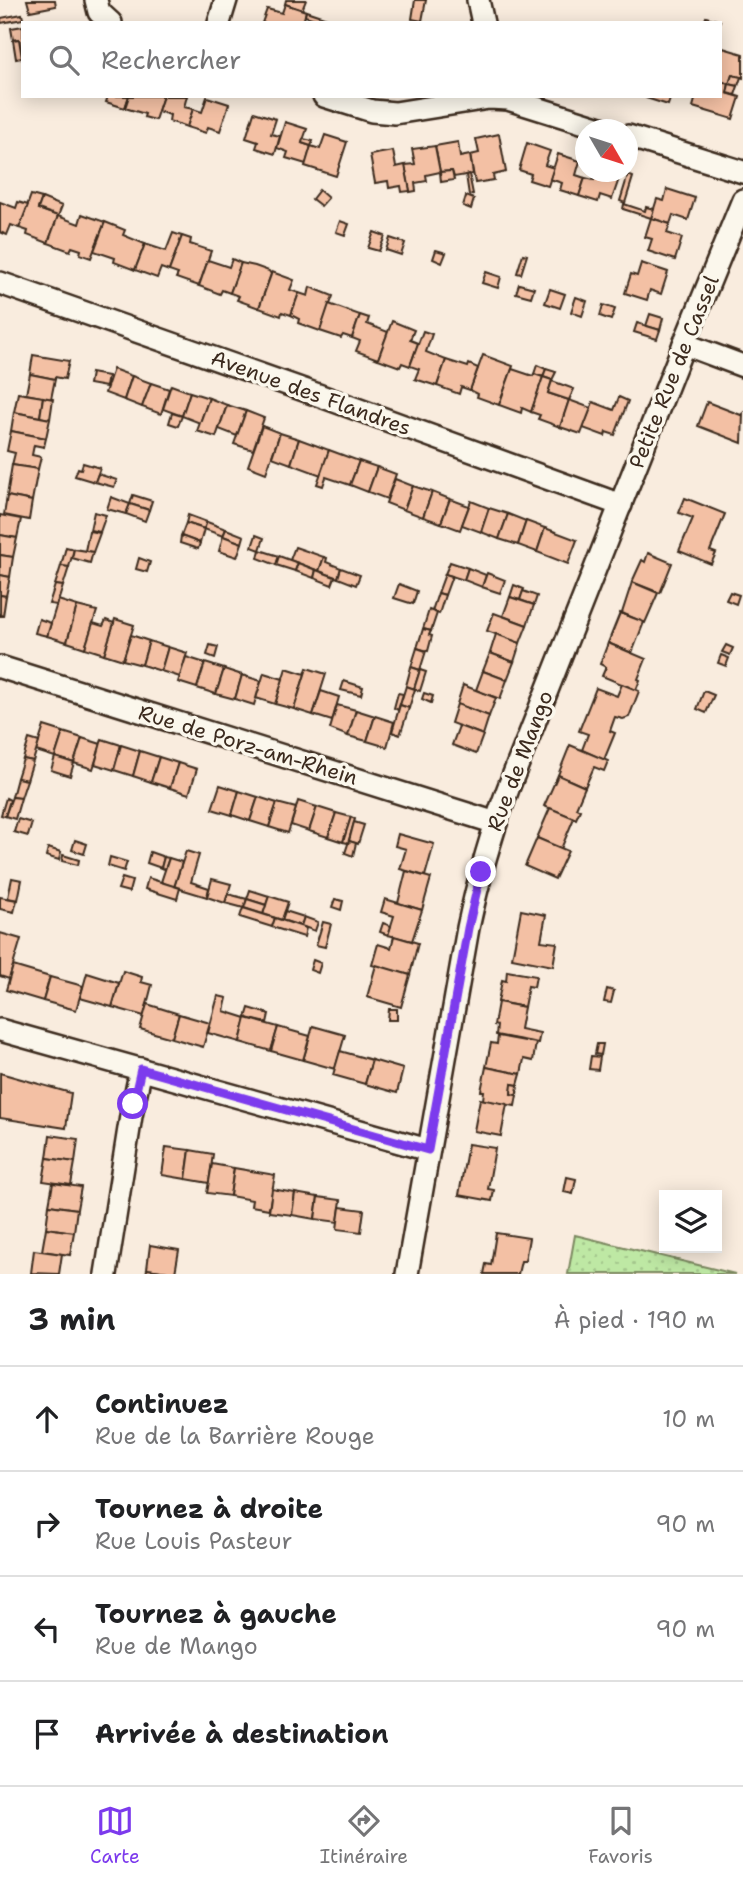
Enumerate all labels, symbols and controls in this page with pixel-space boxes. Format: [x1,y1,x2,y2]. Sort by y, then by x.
search box [21,21,722,98]
icon: search [45,41,83,79]
text: Rechercher [101,42,241,77]
north arrow [575,119,638,182]
street label: Petite Rue de Cassel [622,271,726,473]
street label: Avenue des Flandres [207,344,415,442]
street label: Rue de Mango [480,687,560,835]
street label: Rue de Porz-am-Rhein [135,698,361,792]
route end [465,856,496,887]
route start [117,1088,148,1119]
map controls [659,1190,722,1253]
button: layers [659,1190,722,1253]
text: 3 min [28,1299,115,1340]
text: À pied · 190 m [554,1305,715,1335]
text: Continuez [95,1386,229,1421]
icon: ahead [28,1400,66,1438]
text: 10 m [662,1404,715,1434]
text: Rue de la Barrière Rouge [95,1421,375,1451]
text: Tournez à droite [95,1491,323,1526]
icon: right [28,1505,66,1543]
text: 90 m [655,1509,715,1539]
text: Rue Louis Pasteur [95,1526,292,1556]
text: Tournez à gauche [95,1596,337,1631]
icon: left [28,1610,66,1648]
text: 90 m [655,1614,715,1644]
text: Rue de Mango [95,1631,258,1661]
icon: arrive [28,1715,66,1753]
text: Arrivée à destination [95,1716,389,1751]
tab: Carte [90,1802,140,1869]
tab: Itinéraire [320,1802,408,1869]
tab: Favoris [588,1802,653,1869]

